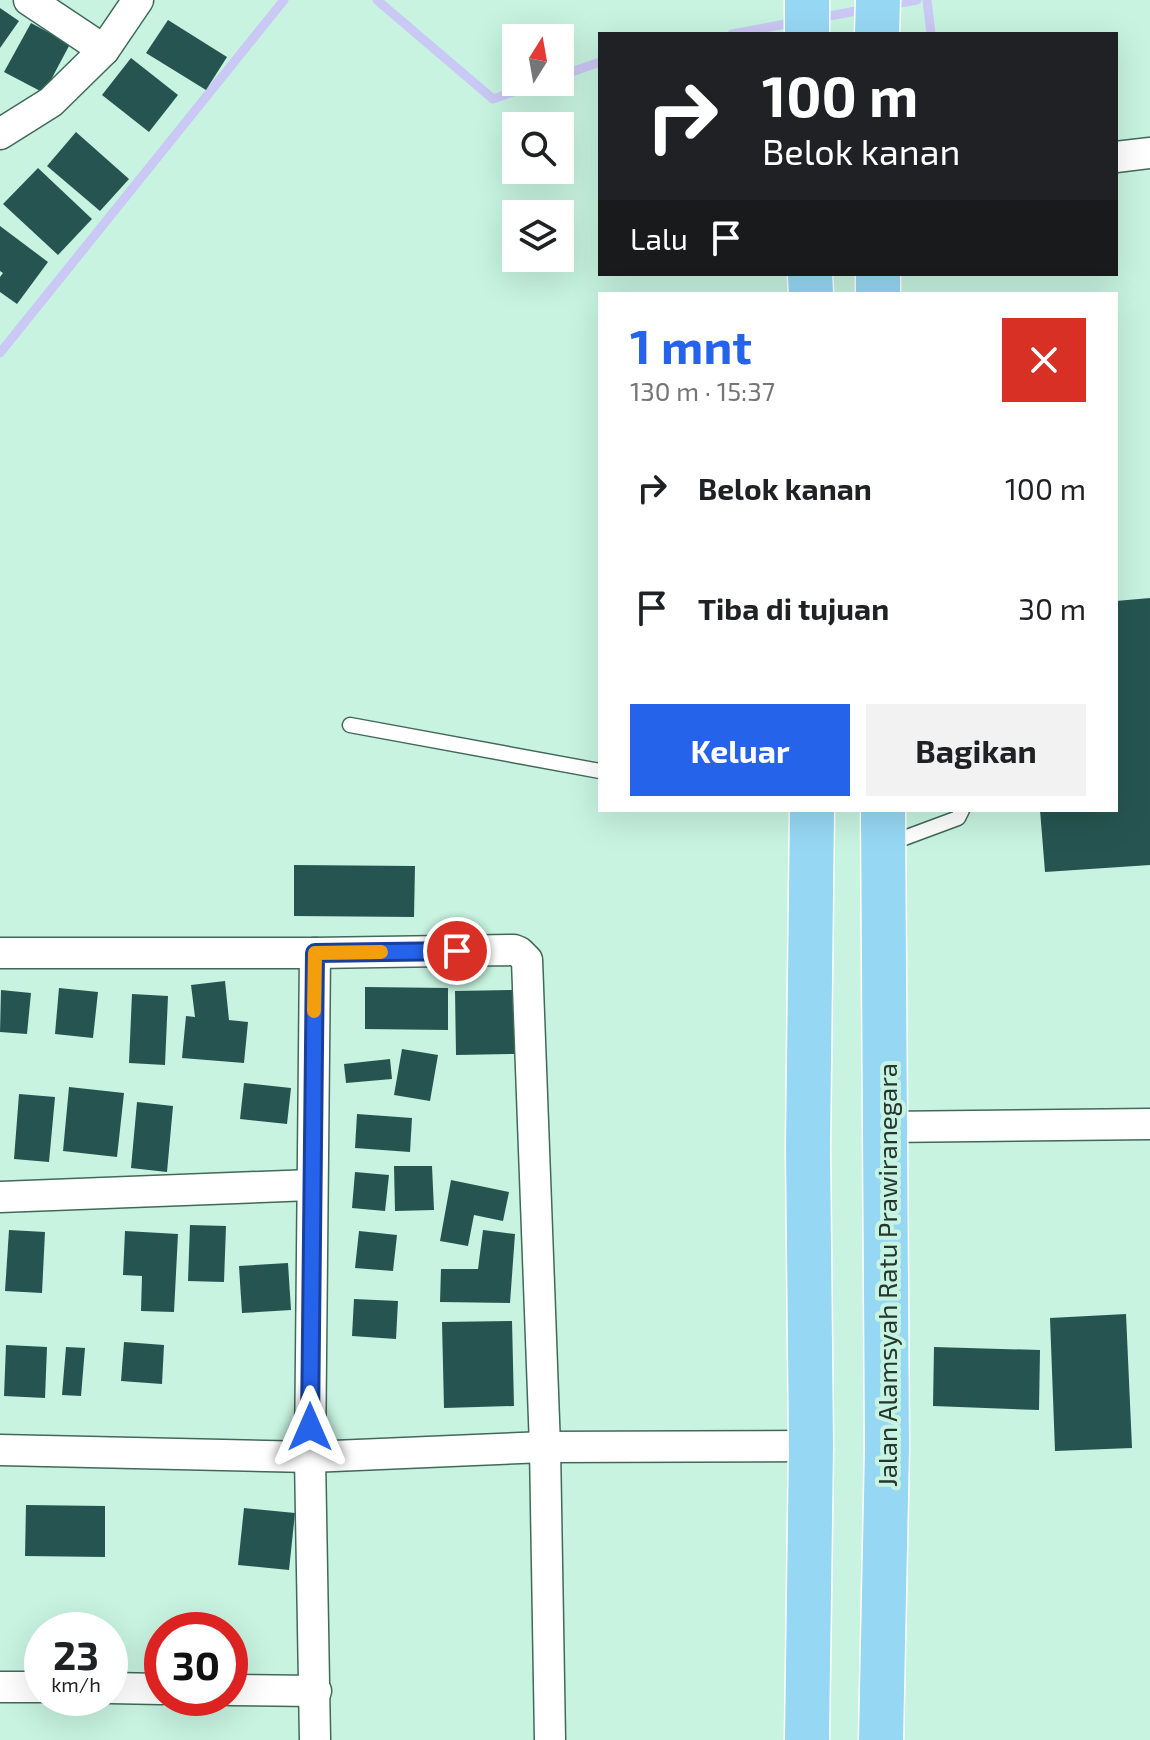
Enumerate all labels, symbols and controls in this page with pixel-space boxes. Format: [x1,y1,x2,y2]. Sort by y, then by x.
north arrow [502,24,574,96]
map controls [502,24,574,272]
text: 100 m [762,61,918,128]
icon: right [630,64,734,168]
button: search [502,112,574,184]
text: Belok kanan [762,129,960,172]
button: layers [502,200,574,272]
icon: arrive [704,216,748,260]
text: Lalu [630,220,688,256]
text: 1 mnt [630,316,752,374]
button: close [1002,318,1086,402]
text: 130 m · 15:37 [630,375,775,406]
icon: right [630,466,674,510]
text: Belok kanan [698,470,872,506]
text: 100 m [1005,470,1086,506]
icon: arrive [630,586,674,630]
text: Tiba di tujuan [698,590,889,626]
text: 30 m [1018,590,1086,626]
button: Keluar [630,704,850,796]
button: Bagikan [866,704,1086,796]
pin [423,917,491,985]
icon: arrive [435,929,479,973]
street label: Jalan Alamsyah Ratu Prawiranegara [871,1063,902,1487]
position arrow [268,1385,352,1469]
speed limit sign: 30 [144,1612,248,1716]
text: 23 [53,1630,99,1678]
text: km/h [51,1672,101,1696]

